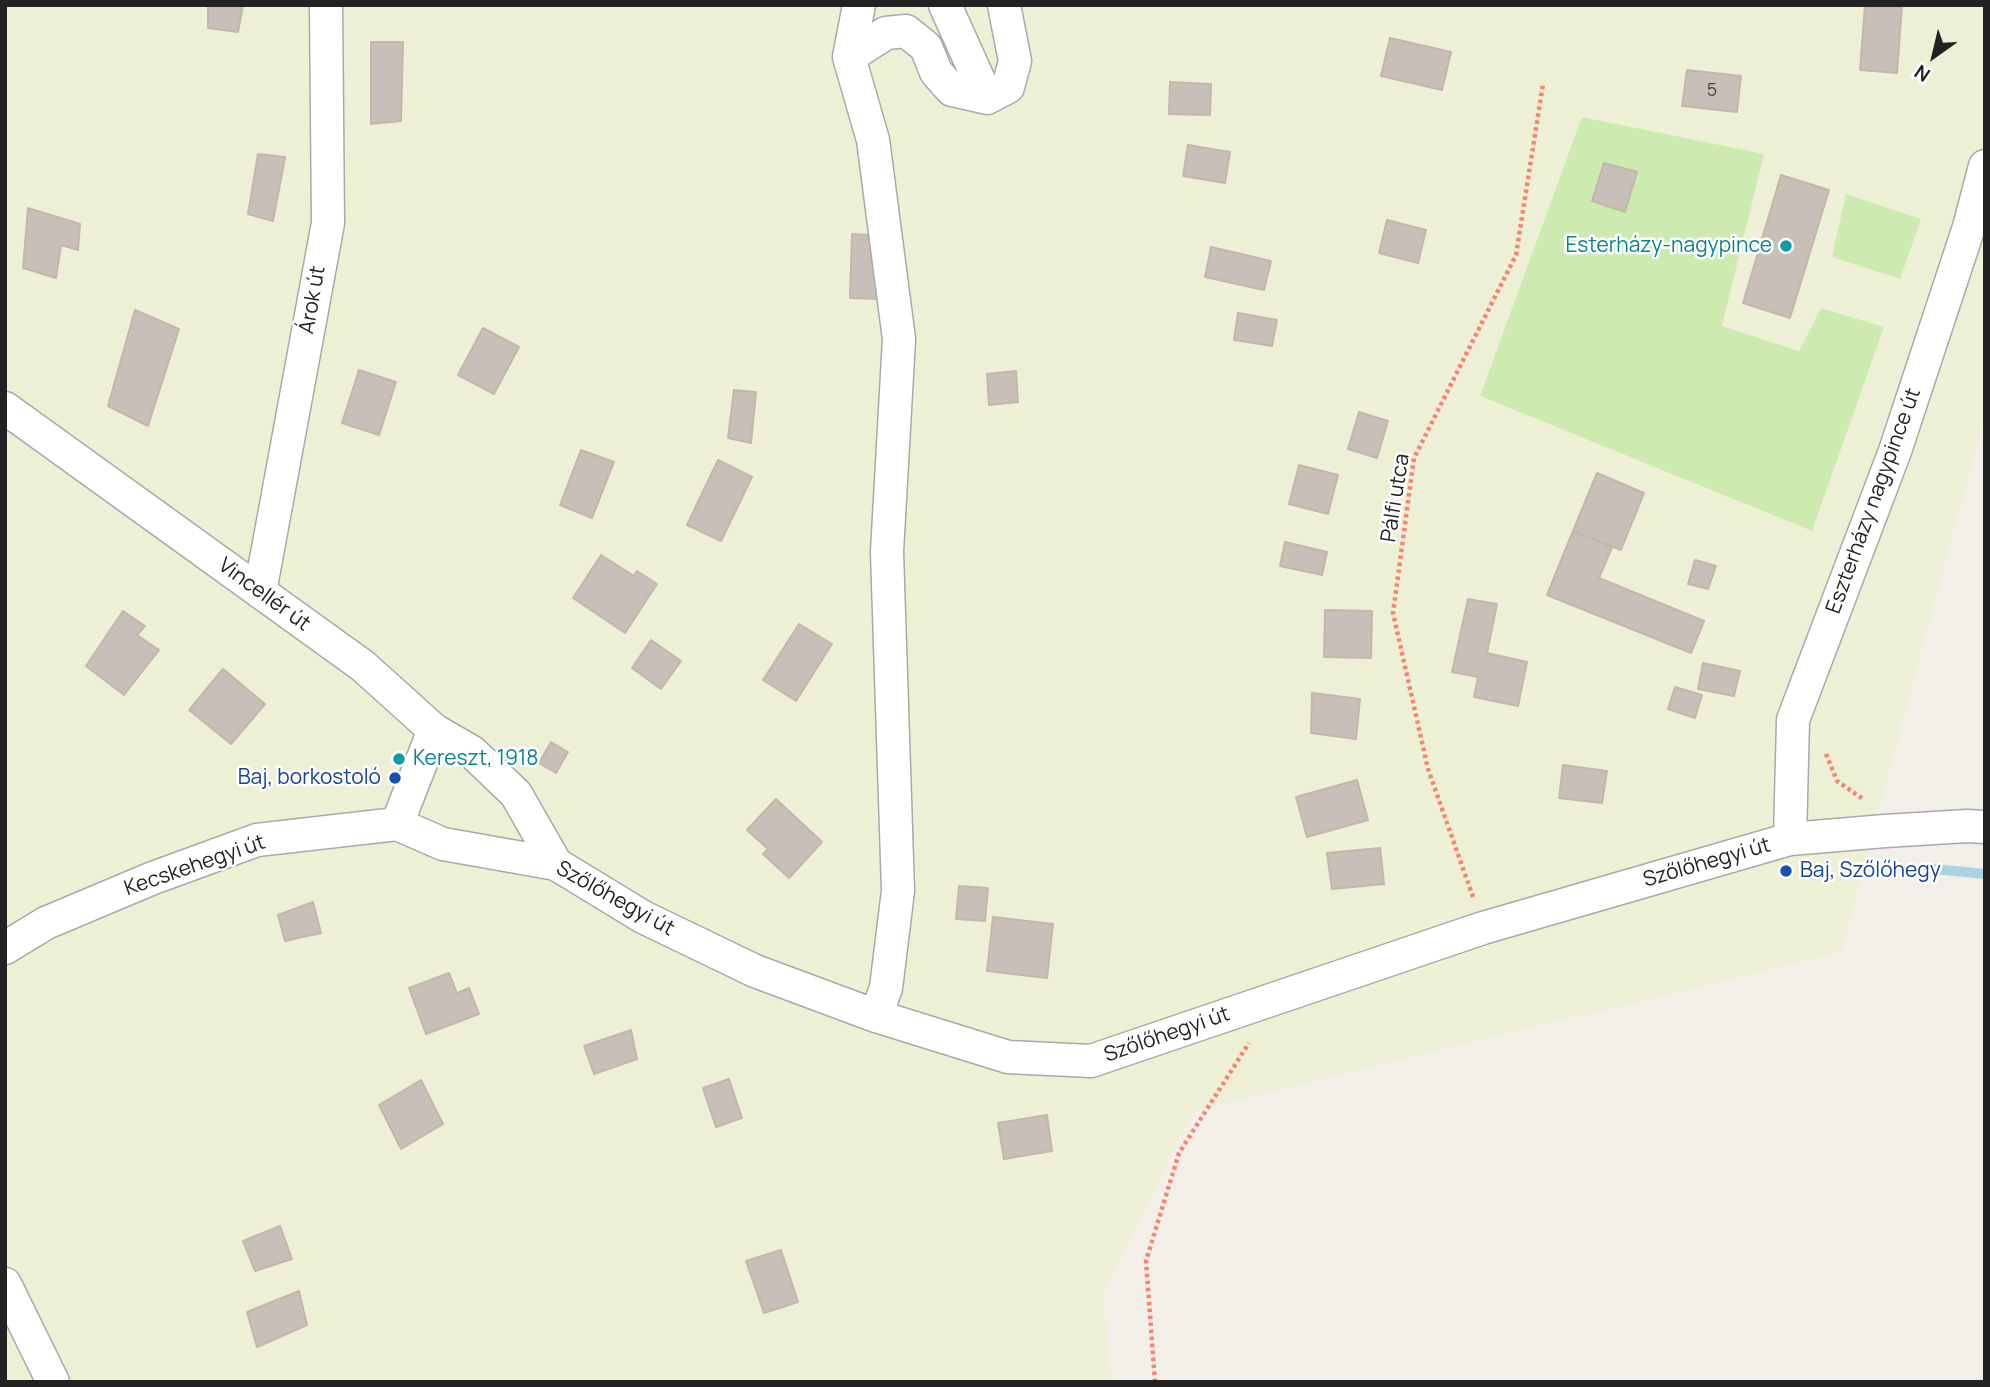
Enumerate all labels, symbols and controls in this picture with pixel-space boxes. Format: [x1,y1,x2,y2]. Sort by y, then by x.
north arrow [1899,21,1969,91]
text: N [1909,59,1935,88]
house number: 5 [1707,80,1717,102]
place label: Esterházy-nagypince [1565,233,1772,259]
marker: Esterházy-nagypince [1778,238,1794,254]
street label: Árok út [295,264,331,336]
street label: Eszterházy nagypince út [1821,385,1927,617]
street label: Pálfi utca [1377,452,1415,544]
street label: Vincellér út [213,553,315,637]
place label: Kereszt, 1918 [413,746,538,772]
marker: Kereszt, 1918 [391,751,407,767]
place label: Baj, borkostoló [238,765,381,791]
marker: Baj, borkostoló [387,770,403,786]
street label: Kecskehegyi út [121,830,269,902]
street label: Szőlőhegyi út [1640,833,1774,893]
street label: Szőlőhegyi út [552,856,678,942]
place label: Baj, Szőlőhegy [1800,858,1941,884]
marker: Baj, Szőlőhegy [1778,863,1794,879]
street label: Szőlőhegyi út [1101,1002,1233,1068]

